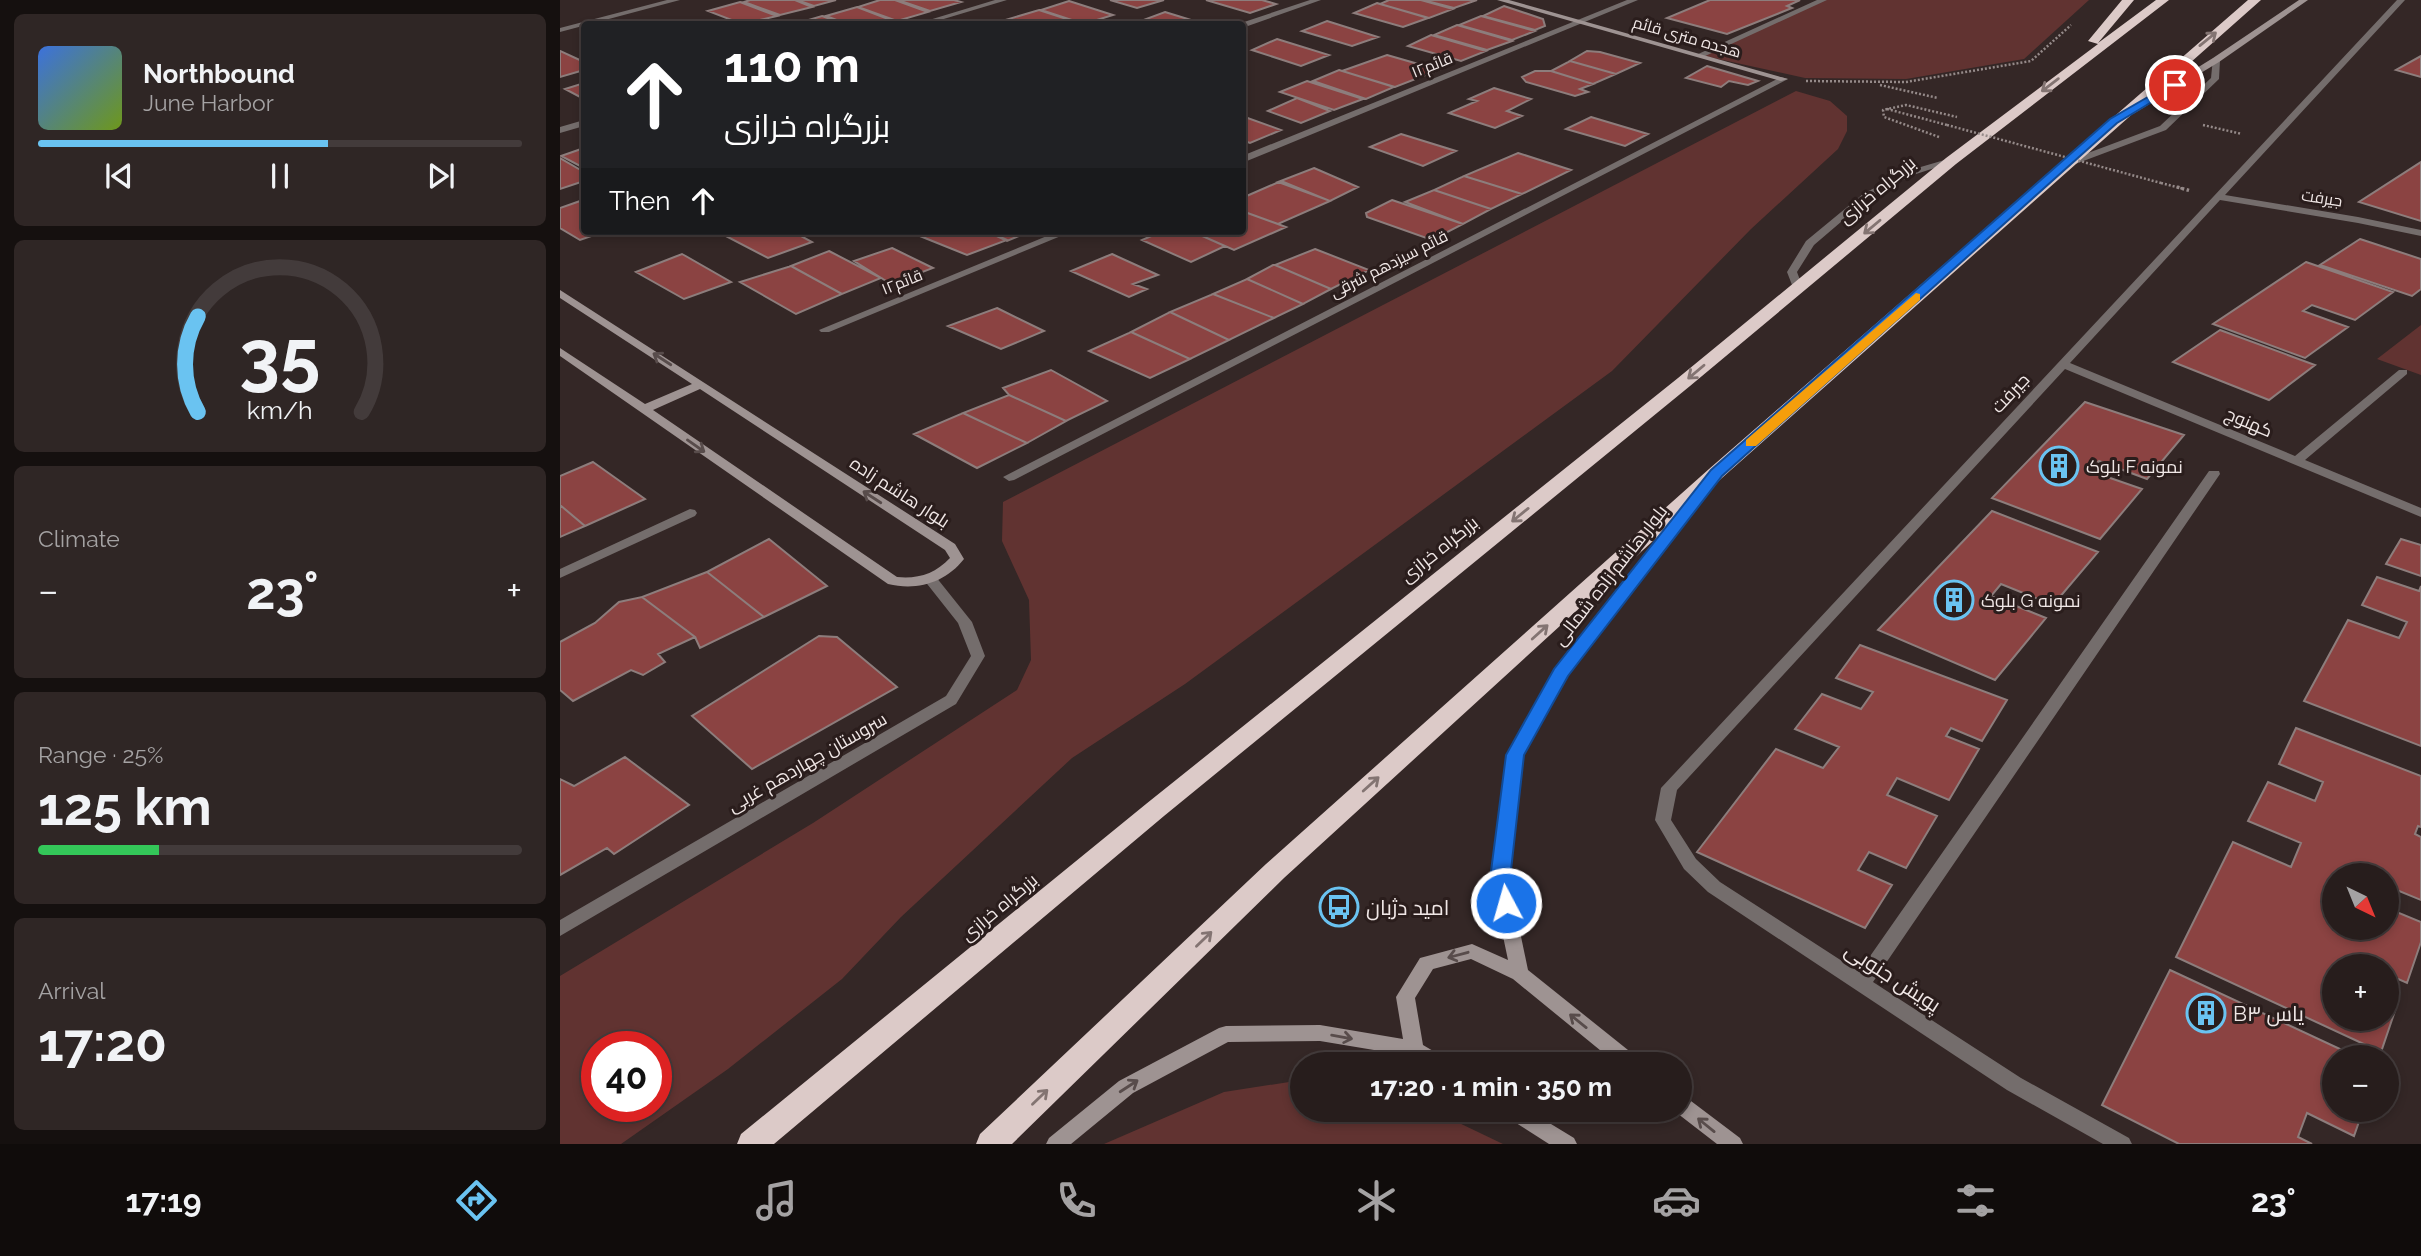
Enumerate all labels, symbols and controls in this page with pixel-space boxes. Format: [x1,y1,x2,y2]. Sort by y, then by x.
street label: هجده متری قائم [1630,12,1743,63]
one-way arrow [2198,31,2216,46]
text: 110 m [724,36,860,93]
street label: قائم۱۲ [1409,48,1456,84]
icon: ahead [609,49,700,140]
pin [2145,55,2205,115]
text: Northbound [143,59,295,89]
icon: arrive [2156,66,2194,104]
one-way arrow [2041,78,2060,93]
text: June Harbor [143,89,274,116]
text: بزرگراه خرازی [724,107,890,144]
street label: بزرگراه خرازی [1834,152,1920,229]
icon: previous [100,157,138,195]
icon: pause [261,157,299,195]
icon: next [422,157,460,195]
icon: ahead [684,182,722,220]
street label: جیرفت [2300,185,2344,211]
text: Then [609,186,670,216]
one-way arrow [1863,219,1881,234]
street label: قائم سیزدهم شرقی [1327,226,1452,304]
street label: قائم۱۲ [879,265,926,301]
text: 35 [240,314,320,399]
one-way arrow [652,352,672,366]
one-way arrow [1688,364,1706,379]
street label: جيرفت [1987,369,2034,418]
text: km/h [247,395,313,425]
street label: كهنوج [2221,403,2276,443]
one-way arrow [686,439,705,453]
building icon: بلوک F نمونه [2038,445,2080,487]
street label: بلوار هاشم زاده [845,452,954,534]
place label: بلوک F نمونه [2086,456,2183,478]
one-way arrow [863,490,883,504]
street label: بلوار هاشم زاده شمالی [1549,501,1673,651]
one-way arrow [1511,507,1529,523]
street label: بزرگراه خرازی [1396,511,1483,587]
text: Climate [38,525,120,552]
text: 23° [246,560,319,621]
text: − [38,568,58,613]
text: + [506,568,522,613]
building icon: بلوک G نمونه [1933,579,1975,621]
place label: بلوک G نمونه [1981,590,2081,612]
one-way arrow [1531,624,1549,640]
street label: سروستان چهاردهم غربی [724,708,891,818]
text: Range · 25% [38,741,164,768]
text: 125 km [38,776,212,837]
one-way arrow [1362,776,1379,793]
north arrow [2322,863,2399,940]
map controls [2322,863,2399,1122]
position arrow [1469,866,1543,940]
street label: بزرگراه خرازی [956,869,1042,946]
bus stop icon: امید دژبان [1318,886,1360,928]
place label: امید دژبان [1366,895,1449,921]
one-way arrow [1195,931,1212,948]
street label: پویش جنوبی [1839,937,1946,1019]
one-way arrow [1447,949,1470,962]
button: + [2322,954,2399,1031]
text: Arrival [38,977,105,1004]
building icon: B۳ یاس [2185,992,2227,1034]
place label: B۳ یاس [2233,1001,2304,1027]
text: 17:20 [38,1012,167,1073]
one-way arrow [1570,1013,1588,1029]
speed limit sign: 40 [581,1031,672,1122]
one-way arrow [1330,1031,1353,1044]
button: − [2322,1045,2399,1122]
text: 17:20 · 1 min · 350 m [1370,1072,1612,1102]
one-way arrow [1118,1079,1138,1093]
one-way arrow [1031,1088,1048,1105]
one-way arrow [1697,1117,1715,1133]
icon: directions [452,1176,501,1225]
icon: music [752,1176,801,1225]
icon: phone [1052,1176,1101,1225]
icon: climate [1352,1176,1401,1225]
icon: car [1652,1176,1701,1225]
icon: filters [1951,1176,2000,1225]
text: 17:19 [125,1182,202,1219]
text: 23° [2251,1182,2296,1219]

